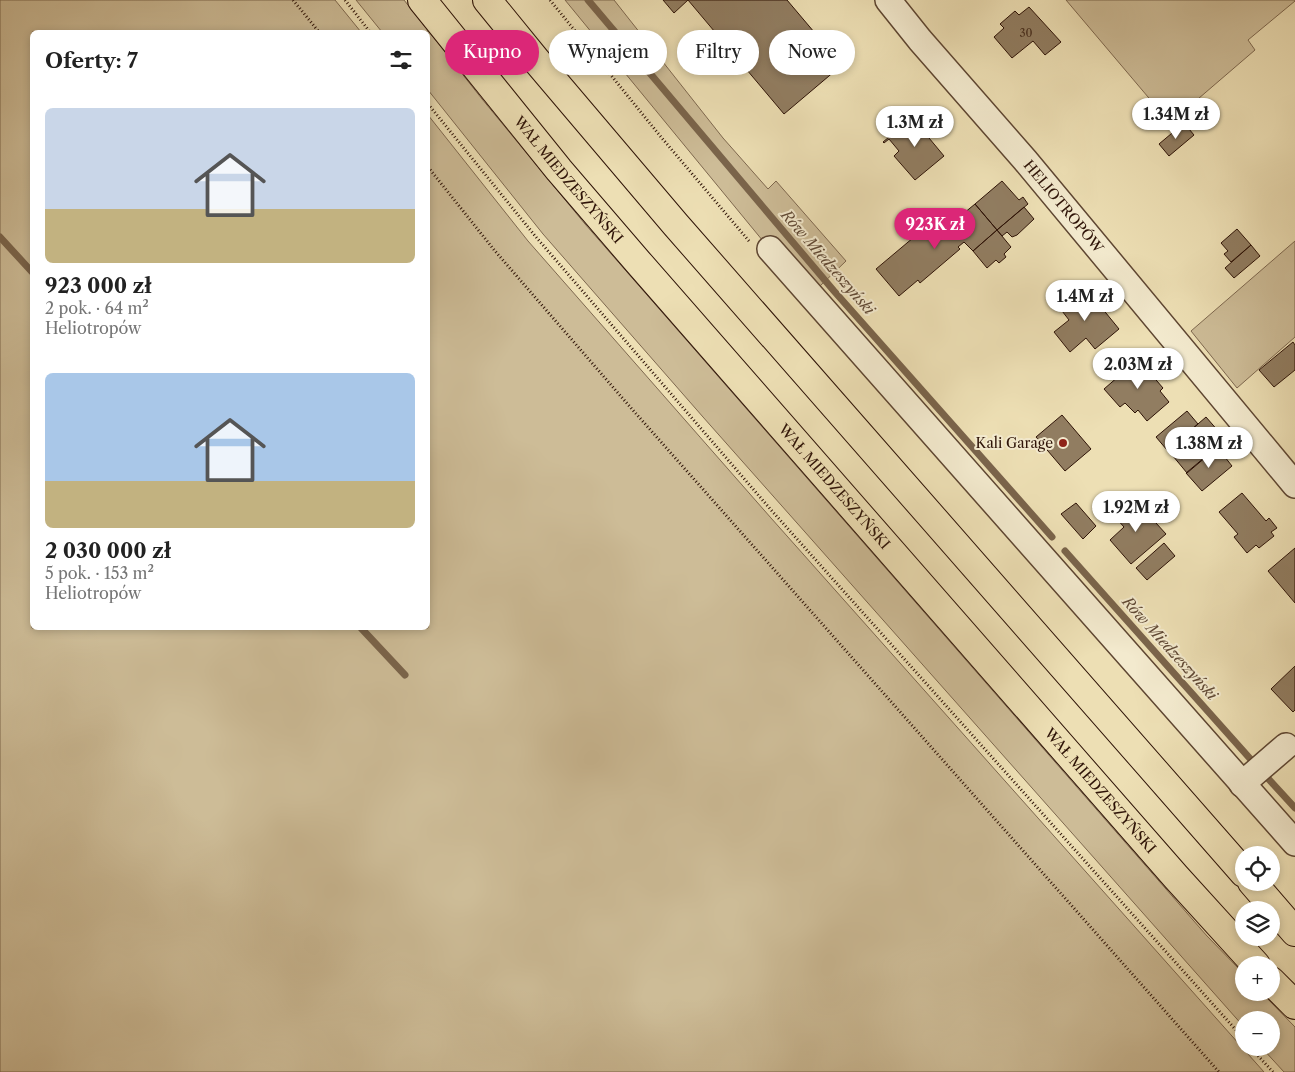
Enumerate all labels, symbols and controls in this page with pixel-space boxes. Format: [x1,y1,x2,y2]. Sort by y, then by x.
house number: 30 [1019,26,1033,40]
chip: Kupno [445,30,539,75]
chip: Wynajem [549,30,667,75]
chip: Filtry [677,30,759,75]
chip: Nowe [769,30,855,75]
icon: filters [387,46,415,74]
text: Oferty: 7 [45,48,138,73]
pin: 1.34M zł [1124,98,1228,140]
text: 1.34M zł [1143,104,1209,124]
pin: 1.3M zł [869,106,961,148]
street label: WAŁ MIEDZESZYŃSKI [510,112,627,247]
text: 1.3M zł [887,112,943,132]
icon: home [185,140,275,230]
street label: HELIOTROPÓW [1020,156,1108,257]
water label: Rów Miedzeszyński [777,205,880,319]
pin: 923K zł [889,208,981,250]
text: 923K zł [905,214,965,234]
text: 923 000 zł [45,273,152,298]
pin: 1.4M zł [1039,280,1131,322]
text: 1.4M zł [1057,286,1113,306]
text: 2 pok. · 64 m² [45,298,149,318]
text: Heliotropów [45,318,141,338]
pin: 2.03M zł [1086,348,1190,390]
text: 2.03M zł [1104,354,1172,374]
icon: home [185,405,275,495]
street label: WAŁ MIEDZESZYŃSKI [774,419,894,553]
pin: 1.38M zł [1157,426,1261,469]
text: 1.38M zł [1176,433,1242,453]
place label: Kali Garage [976,434,1053,452]
marker: Kali Garage [1057,437,1069,449]
pin: 1.92M zł [1084,490,1188,533]
text: 1.92M zł [1103,497,1169,517]
text: 2 030 000 zł [45,538,171,563]
text: 5 pok. · 153 m² [45,563,154,583]
text: Heliotropów [45,583,141,603]
water label: Rów Miedzeszyński [1118,591,1222,705]
street label: WAŁ MIEDZESZYŃSKI [1040,724,1160,857]
map controls [1235,846,1280,1056]
button: locate [1235,846,1280,891]
button: layers [1235,901,1280,946]
button: + [1235,956,1280,1001]
button: − [1235,1011,1280,1056]

